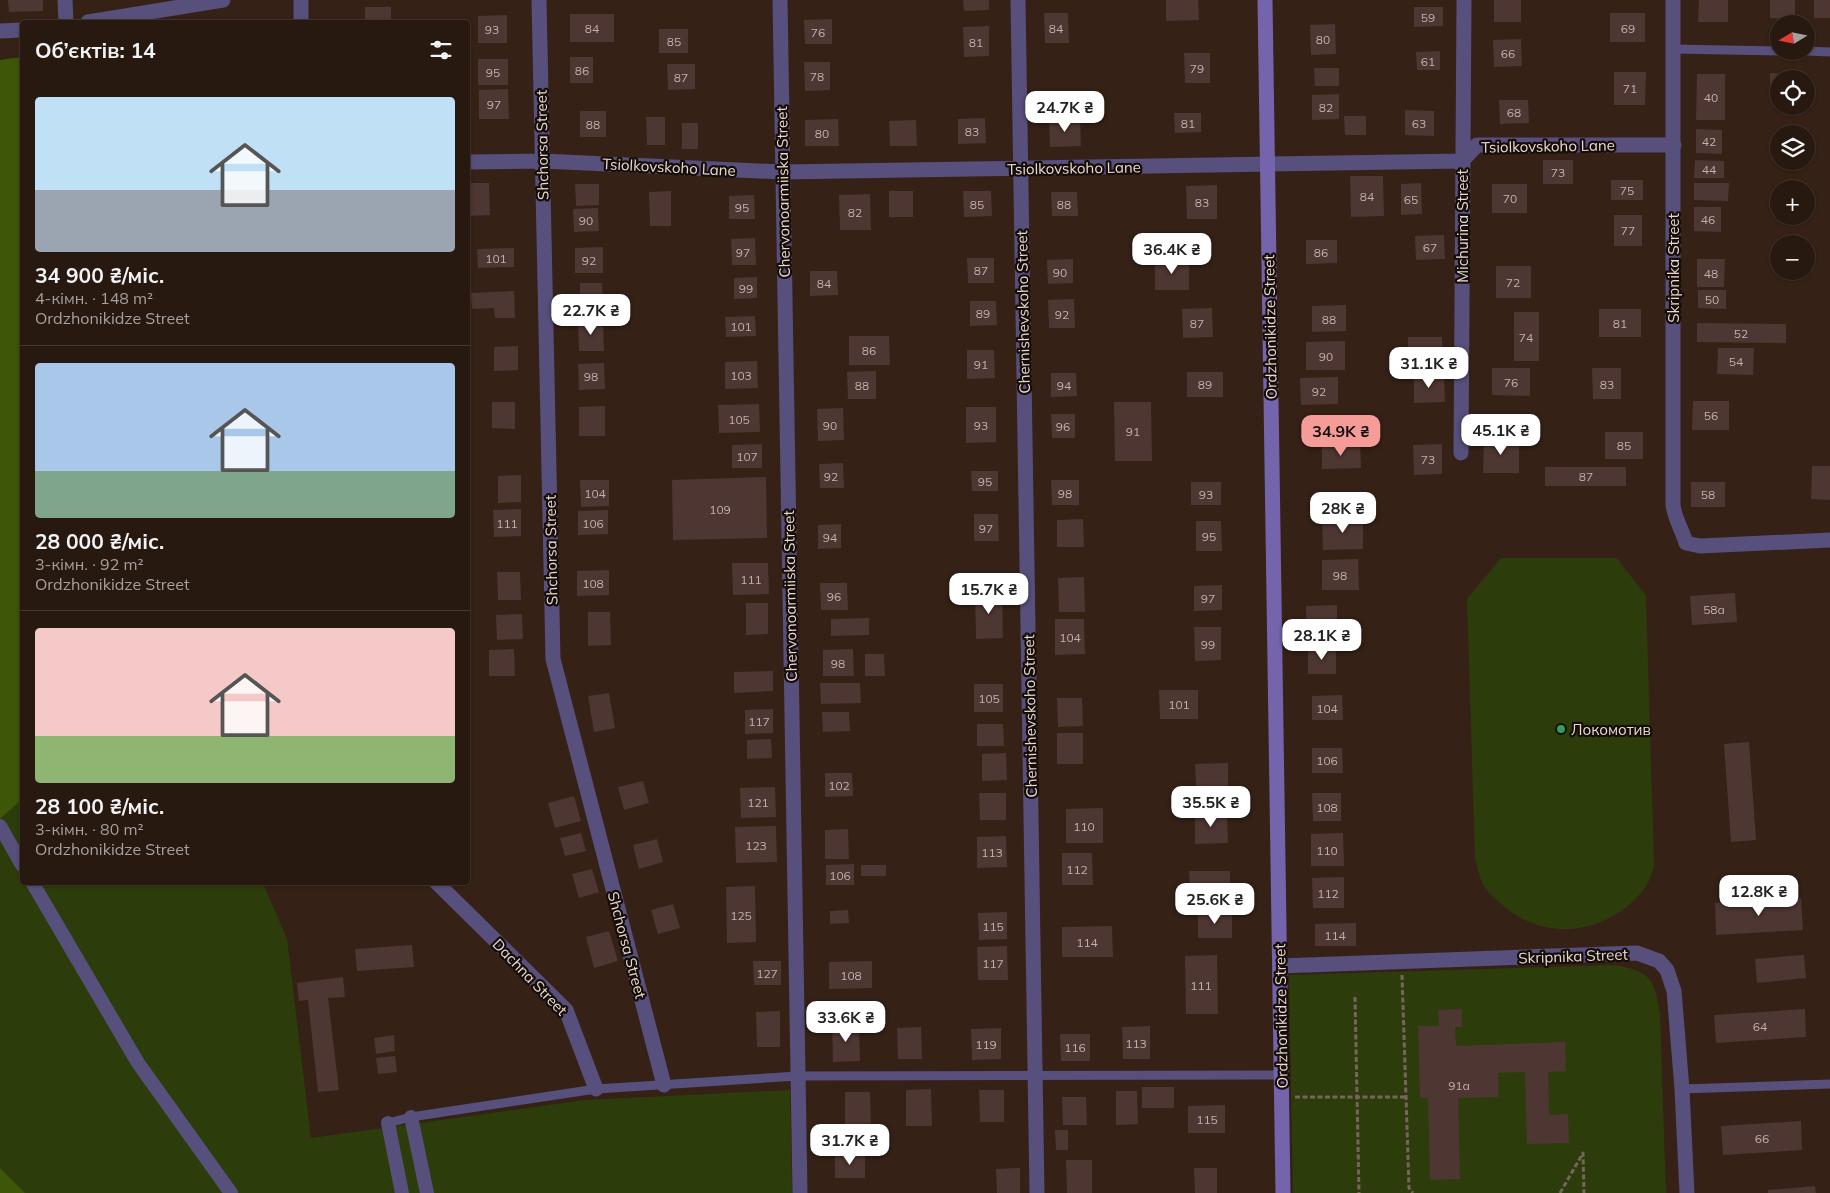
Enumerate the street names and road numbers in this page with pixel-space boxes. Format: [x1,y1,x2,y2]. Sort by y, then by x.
street label: Shchorsa Street [532,90,552,200]
street label: Chervonoarmiiska Street [772,106,794,278]
street label: Tsiolkovskoho Lane [1481,135,1615,157]
street label: Tsiolkovskoho Lane [602,154,736,180]
street label: Tsiolkovskoho Lane [1007,157,1141,179]
street label: Michurina Street [1453,169,1472,283]
street label: Skripnika Street [1664,213,1683,323]
street label: Chernishevskoho Street [1012,230,1034,394]
street label: Ordzhonikidze Street [1259,254,1281,400]
street label: Shchorsa Street [541,495,561,605]
street label: Chervonoarmiiska Street [779,510,801,682]
street label: Chernishevskoho Street [1019,634,1041,798]
street label: Shchorsa Street [604,889,650,1001]
street label: Dachna Street [489,935,571,1019]
street label: Ordzhonikidze Street [1270,943,1292,1089]
street label: Skripnika Street [1518,945,1628,967]

